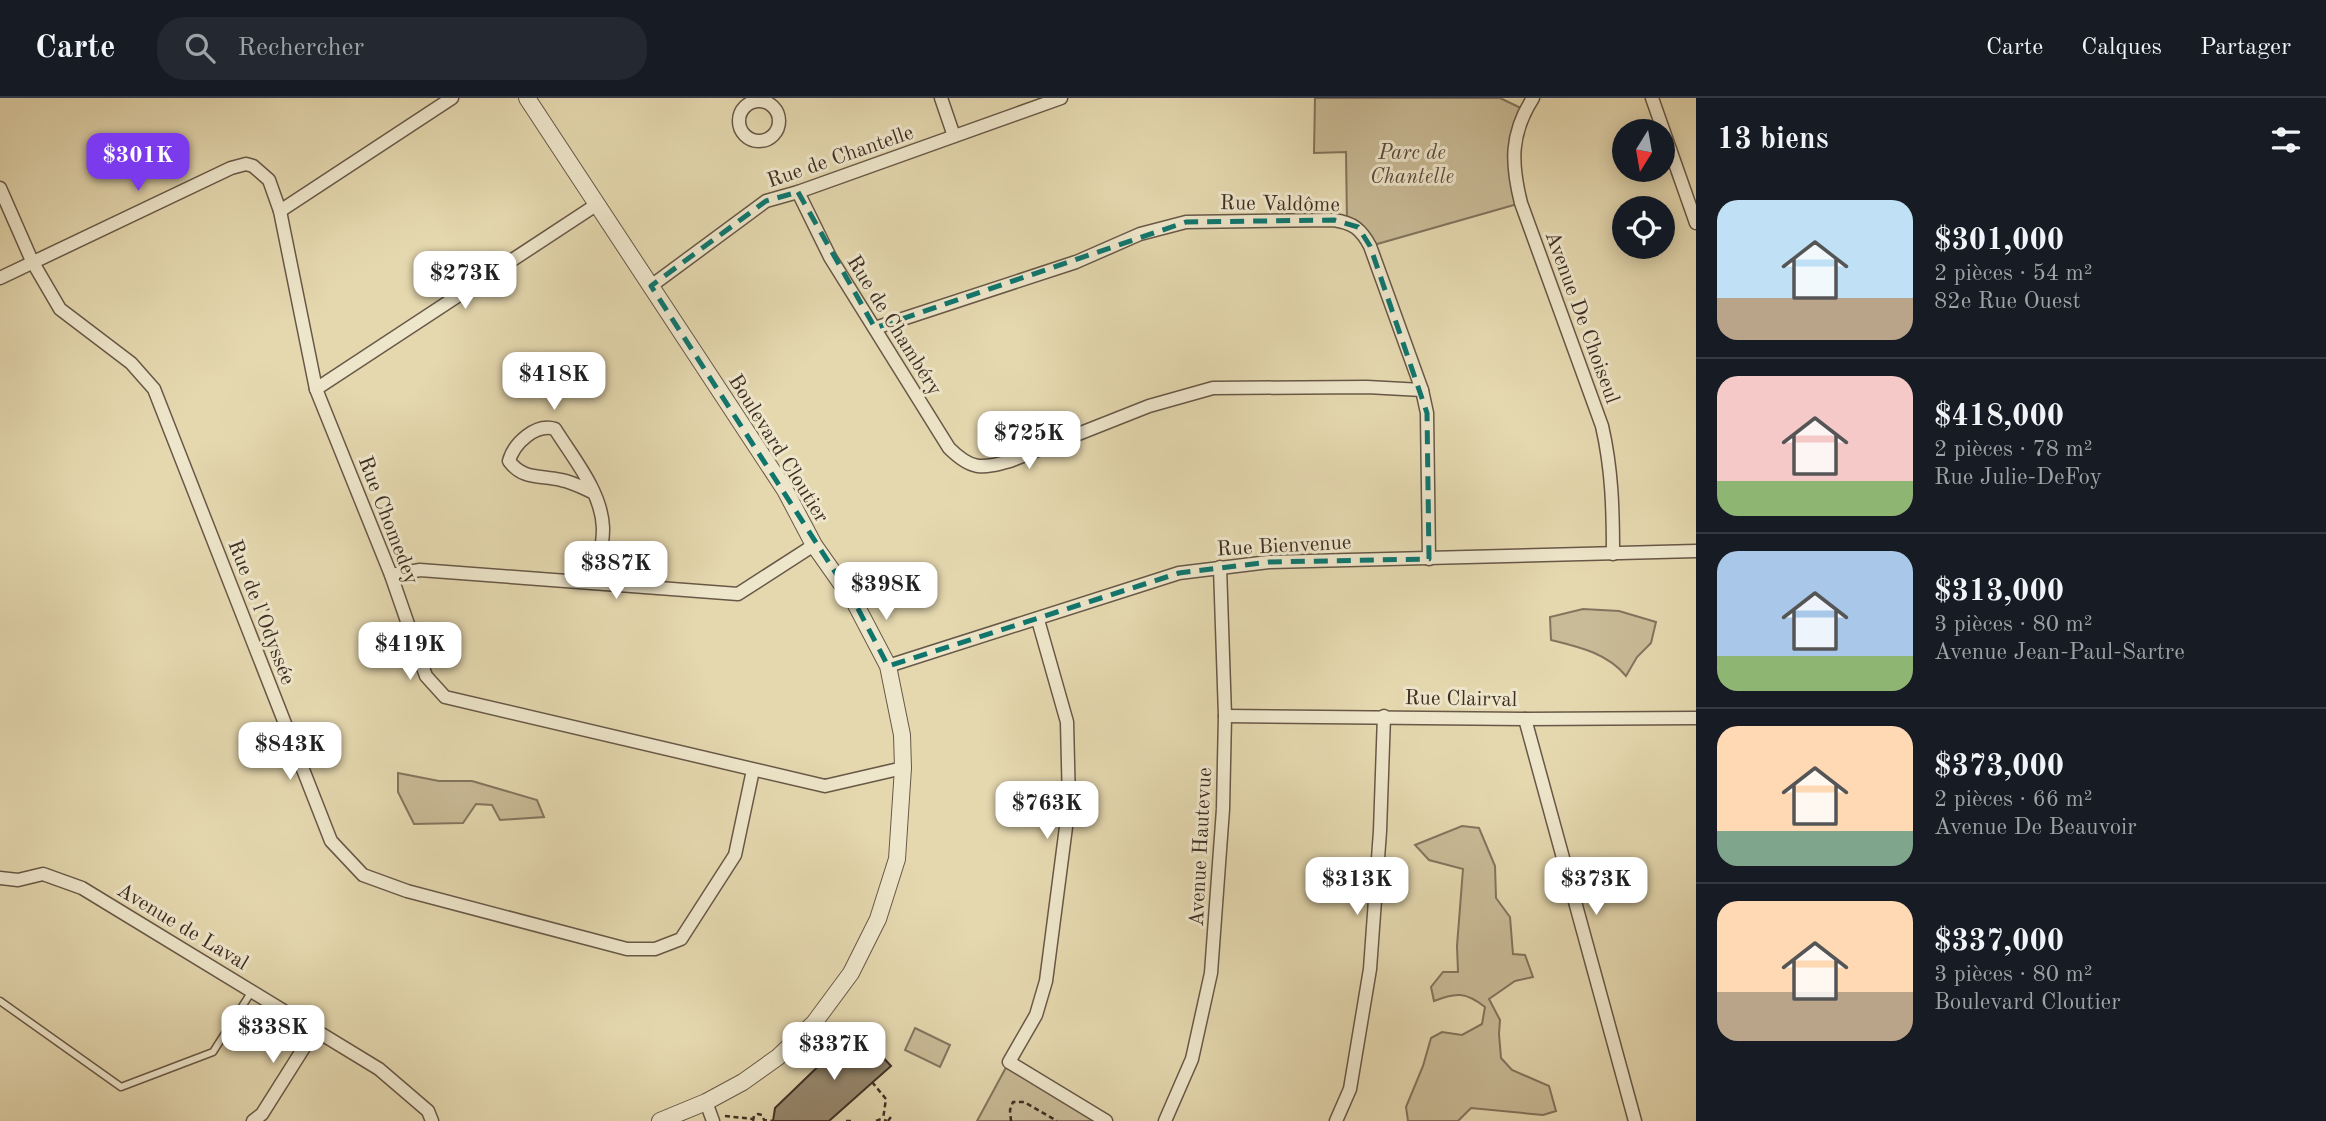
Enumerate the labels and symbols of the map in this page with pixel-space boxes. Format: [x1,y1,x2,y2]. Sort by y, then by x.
north arrow [1612,119,1675,182]
street label: Rue de Chantelle [764,123,916,192]
pin: $301K [89,134,187,193]
park label: Parc de Chantelle [1370,143,1454,188]
street label: Rue Valdôme [1220,193,1340,216]
street label: Avenue De Choiseul [1541,229,1623,407]
pin: $273K [416,252,514,311]
street label: Rue de Chambéry [842,252,945,400]
pin: $418K [505,352,603,412]
street label: Boulevard Cloutier [724,371,832,527]
pin: $725K [980,412,1078,471]
street label: Rue Chomedey [353,453,422,588]
street label: Rue Bienvenue [1216,532,1352,561]
street label: Rue de l'Odyssée [223,537,298,688]
pin: $387K [567,542,665,601]
pin: $398K [837,562,935,622]
pin: $419K [361,622,459,682]
street label: Rue Clairval [1404,688,1518,711]
pin: $843K [241,722,339,782]
street label: Avenue Hautevue [1187,767,1216,927]
pin: $763K [998,782,1096,841]
pin: $313K [1308,858,1406,917]
pin: $373K [1547,858,1645,917]
street label: Avenue de Laval [113,880,252,975]
pin: $338K [224,1006,322,1065]
pin: $337K [785,1023,883,1082]

